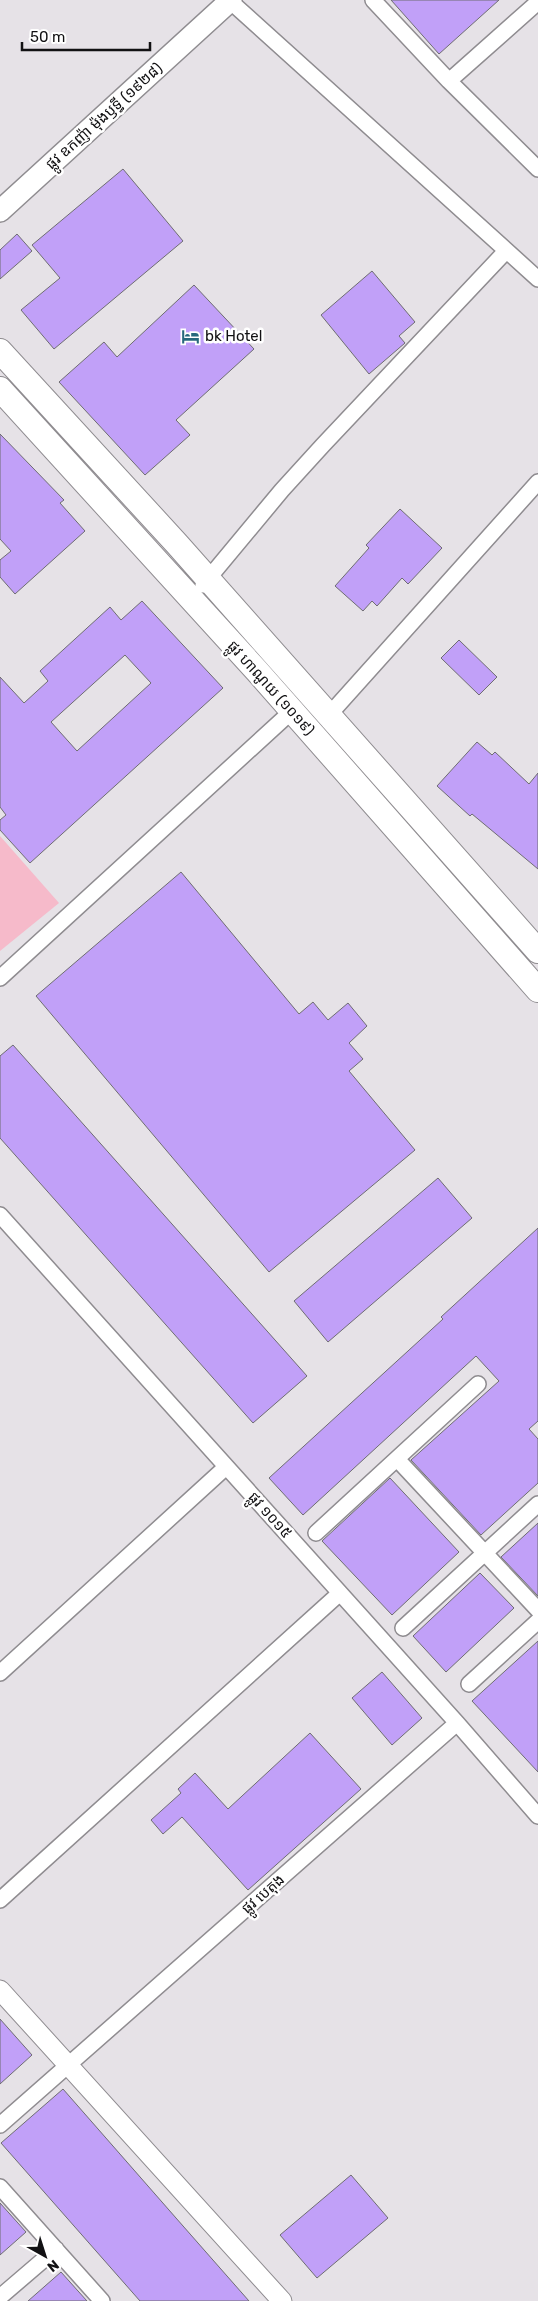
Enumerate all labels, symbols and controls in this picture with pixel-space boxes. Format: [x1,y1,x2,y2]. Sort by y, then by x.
scale bar [22,20,150,52]
text: 50 m [30,28,65,46]
street label: ផ្លូវ ឧកញ៉ា ម៉ុងឫទ្ធី (១៩២៨) [42,59,169,176]
hotel icon: bk Hotel [181,326,201,346]
place label: bk Hotel [205,327,262,345]
street label: ផ្លូវ ហាណូយ (១០១៩) [220,637,318,742]
street label: ផ្លូវ ១០១៥ [241,1488,295,1545]
street label: ផ្លូវ បេតុង [238,1870,291,1921]
north arrow [20,2231,70,2281]
text: N [44,2256,62,2275]

